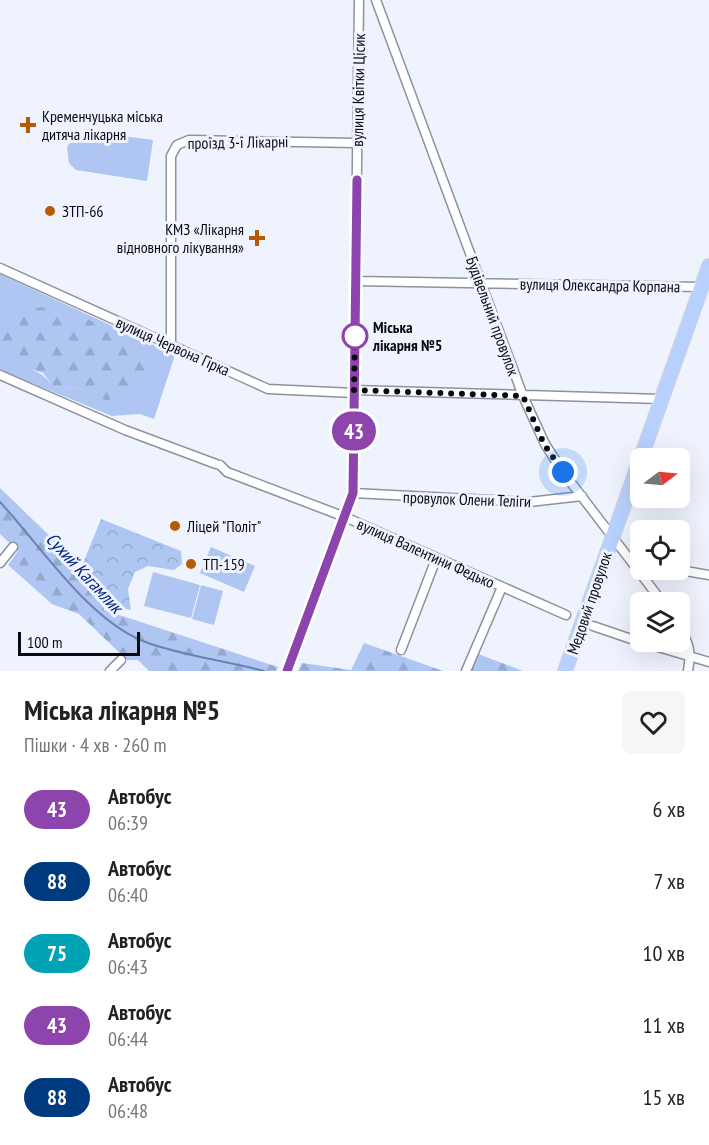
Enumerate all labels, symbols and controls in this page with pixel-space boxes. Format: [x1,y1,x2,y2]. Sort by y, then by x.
street label: вулиця Квітки Цісик [347,32,369,147]
place label: Кременчуцька міська дитяча лікарня [42,106,163,144]
marker: Кременчуцька міська дитяча лікарня [19,116,37,134]
street label: проїзд 3-ї Лікарні [187,131,289,153]
place label: ЗТП-66 [62,201,104,221]
marker: ЗТП-66 [43,204,57,218]
place label: КМЗ «Лікарня відновного лікування» [117,219,244,257]
marker: КМЗ «Лікарня відновного лікування» [248,229,266,247]
street label: Будівельний провулок [462,253,524,379]
street label: вулиця Олександра Корпана [520,274,680,296]
street label: вулиця Червона Гірка [113,312,233,380]
place label: Міська лікарня №5 [372,317,442,355]
marker: Міська лікарня №5 [342,323,368,349]
line badge: 43 [327,412,381,450]
text: 43 [344,418,364,445]
north arrow [630,448,690,508]
map controls [630,448,690,652]
your location [548,457,578,487]
street label: провулок Олени Теліги [403,487,531,511]
street label: вулиця Валентини Федько [354,514,498,592]
place label: Ліцей "Політ" [186,516,261,536]
marker: Ліцей "Політ" [168,519,182,533]
button: locate [630,520,690,580]
water label: Сухий Кагамлик [41,527,129,619]
street label: Медовий провулок [562,548,616,657]
place label: ТП-159 [203,554,245,574]
marker: ТП-159 [184,557,198,571]
button: layers [630,592,690,652]
scale bar [18,629,140,656]
text: 100 m [27,632,62,652]
text: Міська лікарня №5 [24,691,220,728]
button: heart [622,691,685,754]
text: Пішки · 4 хв · 260 m [24,732,167,758]
text: Автобус [108,782,171,810]
text: 6 хв [653,795,685,823]
text: 43 [47,796,67,823]
text: 06:39 [108,810,148,836]
text: Автобус [108,854,171,882]
text: 7 хв [653,867,685,895]
text: 88 [47,868,67,895]
text: 06:40 [108,882,148,908]
text: Автобус [108,926,171,954]
text: 10 хв [643,939,685,967]
text: 75 [47,940,67,967]
text: 06:43 [108,954,148,980]
text: Автобус [108,998,171,1026]
text: 11 хв [643,1011,685,1039]
text: 43 [47,1012,67,1039]
text: 06:44 [108,1026,148,1052]
text: Автобус [108,1070,171,1098]
text: 15 хв [643,1083,685,1111]
text: 88 [47,1084,67,1111]
text: 06:48 [108,1098,148,1124]

